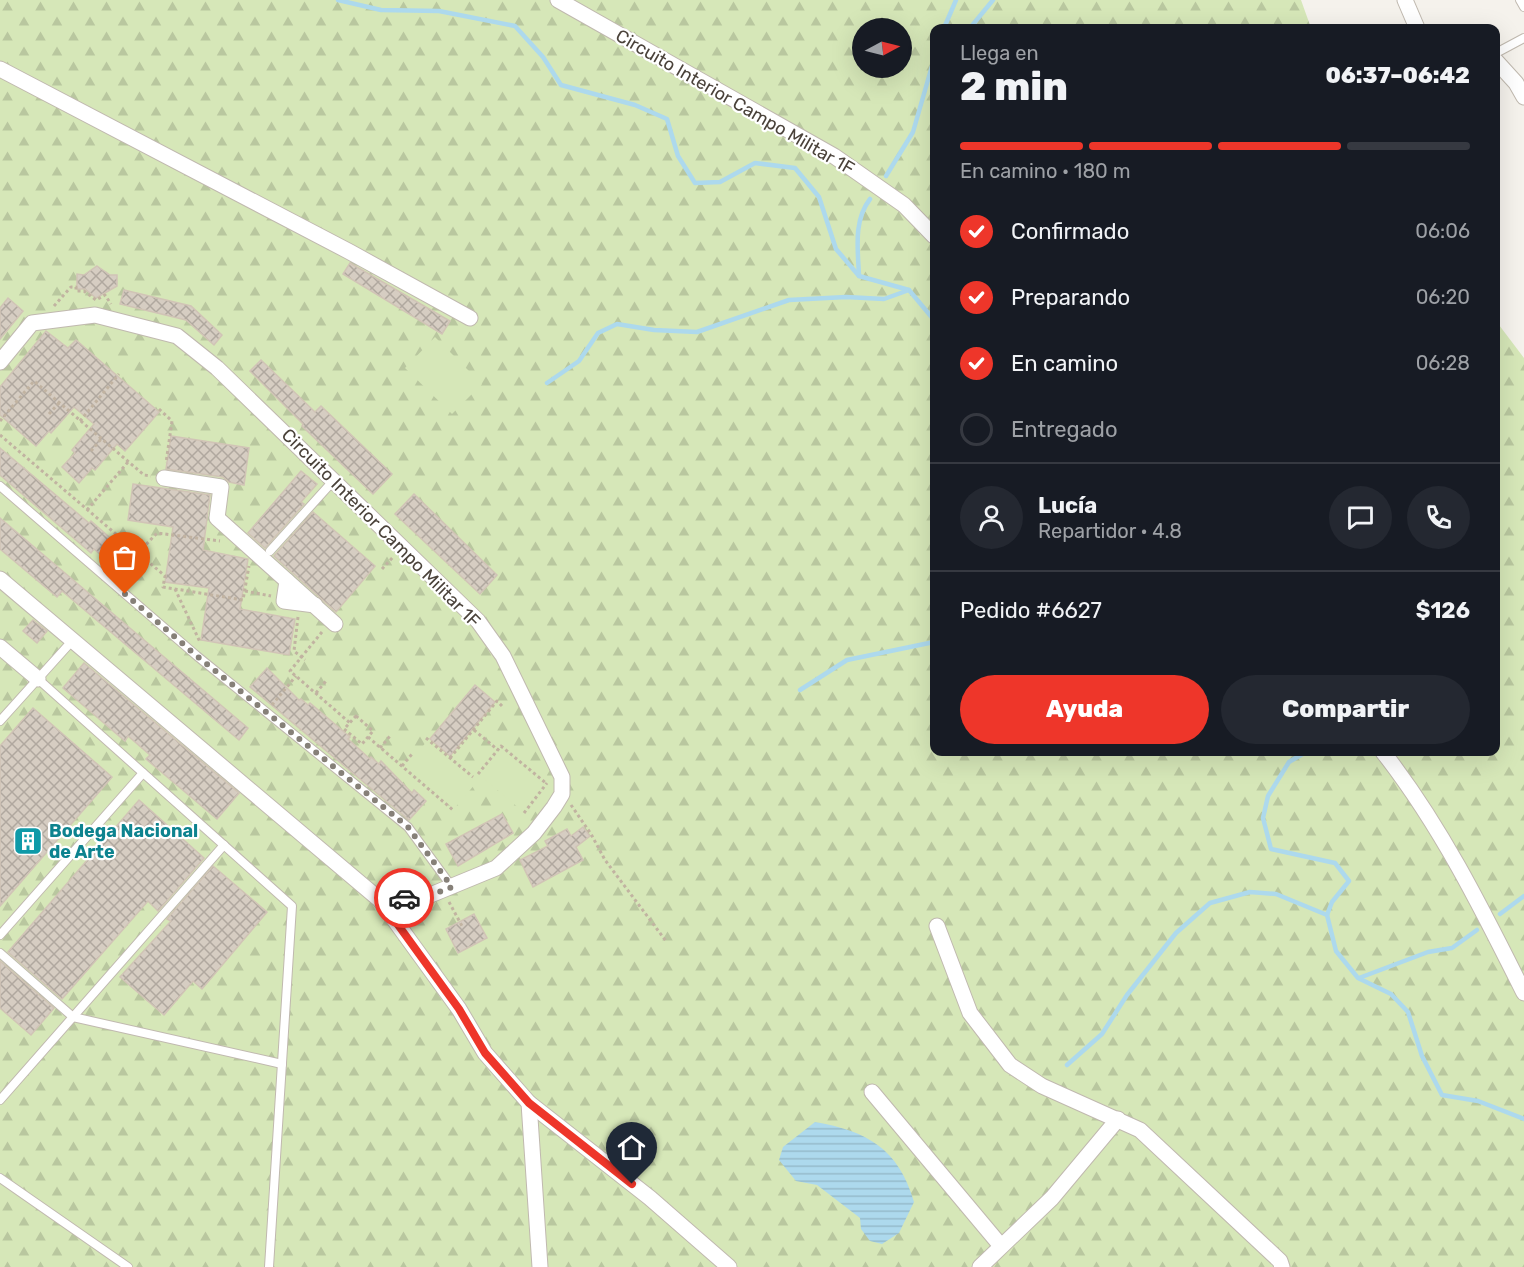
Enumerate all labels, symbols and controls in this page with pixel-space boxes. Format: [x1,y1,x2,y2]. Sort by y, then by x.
north arrow [852,18,912,78]
map controls [852,18,912,78]
street label: Circuito Interior Campo Militar 1F [612,24,858,180]
text: Llega en [960,41,1039,65]
text: 06:37–06:42 [1326,62,1470,89]
text: 2 min [960,64,1068,110]
text: En camino · 180 m [960,159,1131,183]
icon: check [960,215,993,248]
text: Confirmado [1011,218,1129,245]
text: 06:06 [1415,219,1470,243]
icon: check [960,281,993,314]
text: Preparando [1011,284,1130,311]
text: 06:20 [1416,285,1470,309]
icon: check [960,347,993,380]
text: En camino [1011,350,1118,377]
text: 06:28 [1416,351,1470,375]
text: Entregado [1011,416,1118,443]
street label: Circuito Interior Campo Militar 1F [277,424,485,632]
button: person [960,486,1023,549]
button: chat [1329,486,1392,549]
button: phone [1407,486,1470,549]
text: Lucía [1038,492,1097,519]
text: Repartidor · 4.8 [1038,519,1182,543]
pin [99,532,150,594]
icon: bag [108,541,141,574]
text: Pedido #6627 [960,597,1102,624]
text: $126 [1416,597,1470,624]
button: Ayuda [960,675,1209,744]
button: Compartir [1221,675,1470,744]
place label: Bodega Nacional de Arte [49,820,198,863]
building icon: Bodega Nacional de Arte [12,825,44,857]
courier [374,868,434,928]
icon: car [388,882,421,915]
pin [606,1122,657,1184]
icon: home [615,1131,648,1164]

